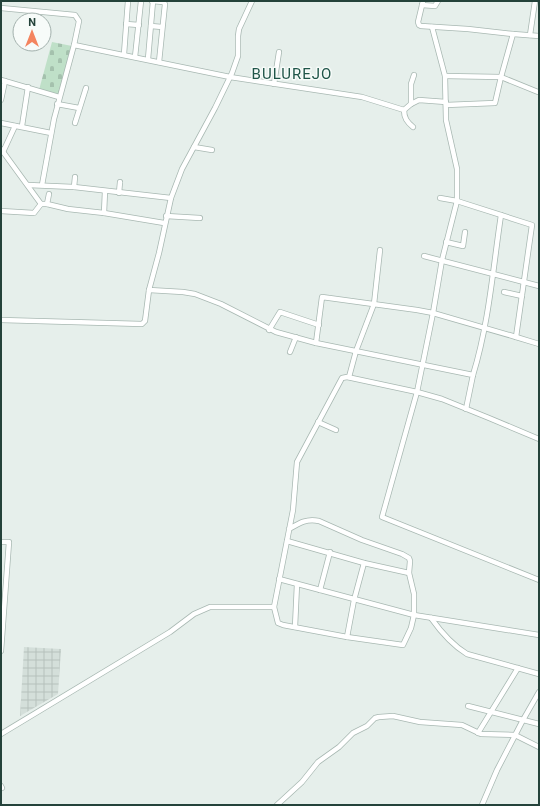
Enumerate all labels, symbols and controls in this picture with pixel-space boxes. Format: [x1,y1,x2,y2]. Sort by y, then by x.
north arrow [12,12,52,52]
text: N [28,16,36,29]
district label: BULUREJO [252,65,332,83]

